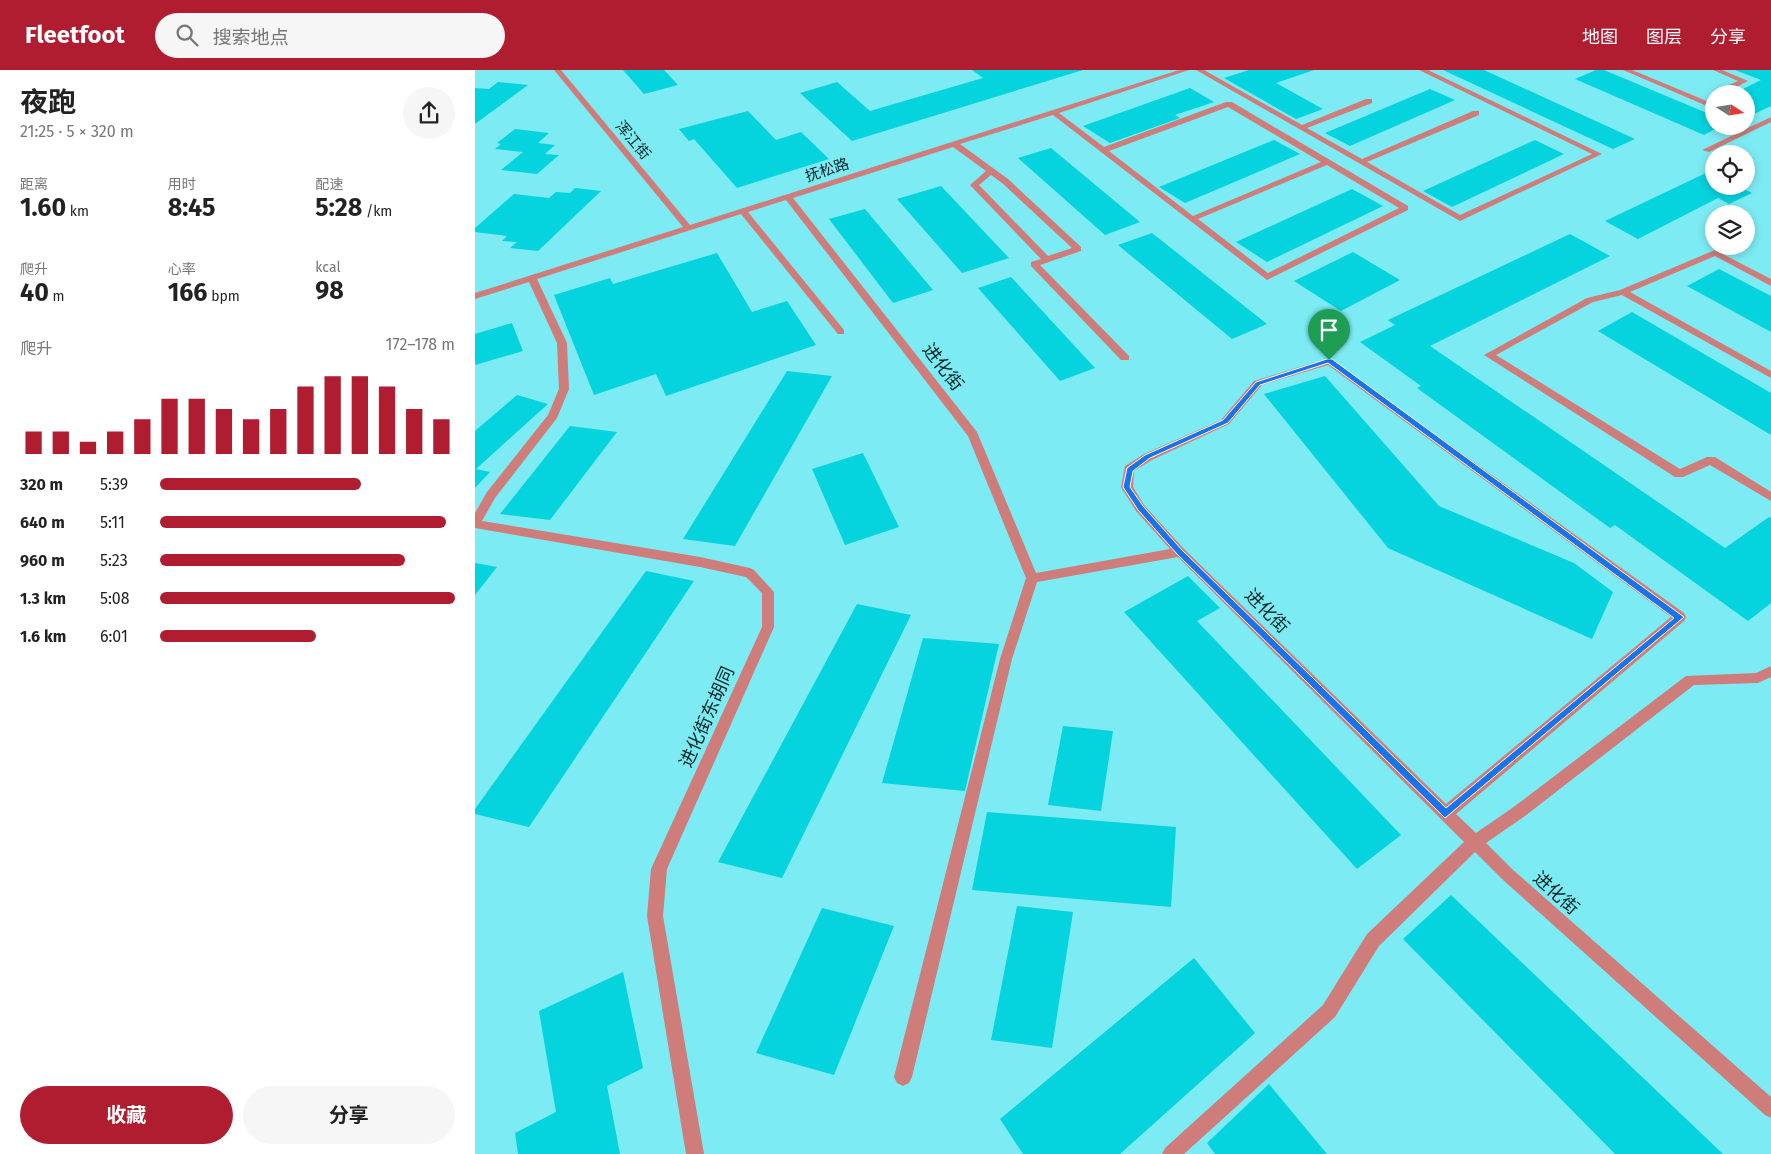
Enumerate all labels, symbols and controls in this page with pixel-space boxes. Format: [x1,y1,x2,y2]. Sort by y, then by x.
search box [155,13,505,58]
text: Fleetfoot [25,21,125,49]
icon: search [173,21,201,49]
text: 搜索地点 [213,26,289,49]
text: 地图 [1582,26,1618,48]
text: 图层 [1646,26,1682,48]
text: 分享 [1710,26,1746,48]
north arrow [1705,85,1755,135]
map controls [1705,85,1755,255]
text: 夜跑 [20,86,76,119]
button: share [403,87,455,139]
street label: 浑江街 [612,117,654,163]
text: 21:25 · 5 × 320 m [20,122,134,141]
button: locate [1705,145,1755,195]
street label: 抚松路 [803,154,851,186]
text: 距离 [20,176,48,193]
text: 用时 [168,176,196,193]
text: 配速 [315,176,343,193]
text: 1.60 [20,193,66,223]
text: 8:45 [168,193,215,223]
text: 5:28 [315,193,362,223]
text: km [66,203,89,220]
text: /km [362,203,392,220]
button: layers [1705,205,1755,255]
text: kcal [315,259,341,276]
text: 爬升 [20,261,48,278]
text: 心率 [168,261,196,278]
text: 98 [315,276,344,306]
text: 40 [20,278,49,308]
text: 166 [168,278,207,308]
text: m [49,288,64,305]
text: bpm [207,288,240,305]
pin [1308,309,1350,360]
icon: arrive [1315,316,1343,344]
text: 172–178 m [386,335,455,354]
text: 爬升 [20,339,52,358]
street label: 进化街 [918,339,968,395]
text: 320 m [20,475,63,494]
text: 5:39 [100,475,128,494]
text: 640 m [20,513,65,532]
text: 5:11 [100,513,125,532]
text: 960 m [20,551,65,570]
text: 5:23 [100,551,128,570]
street label: 进化街 [1240,584,1294,638]
text: 1.3 km [20,589,66,608]
text: 5:08 [100,589,130,608]
text: 1.6 km [20,627,66,646]
text: 6:01 [100,627,128,646]
street label: 进化街东胡同 [675,663,739,771]
street label: 进化街 [1529,867,1583,919]
button: 收藏 [20,1086,233,1144]
button: 分享 [243,1086,455,1144]

